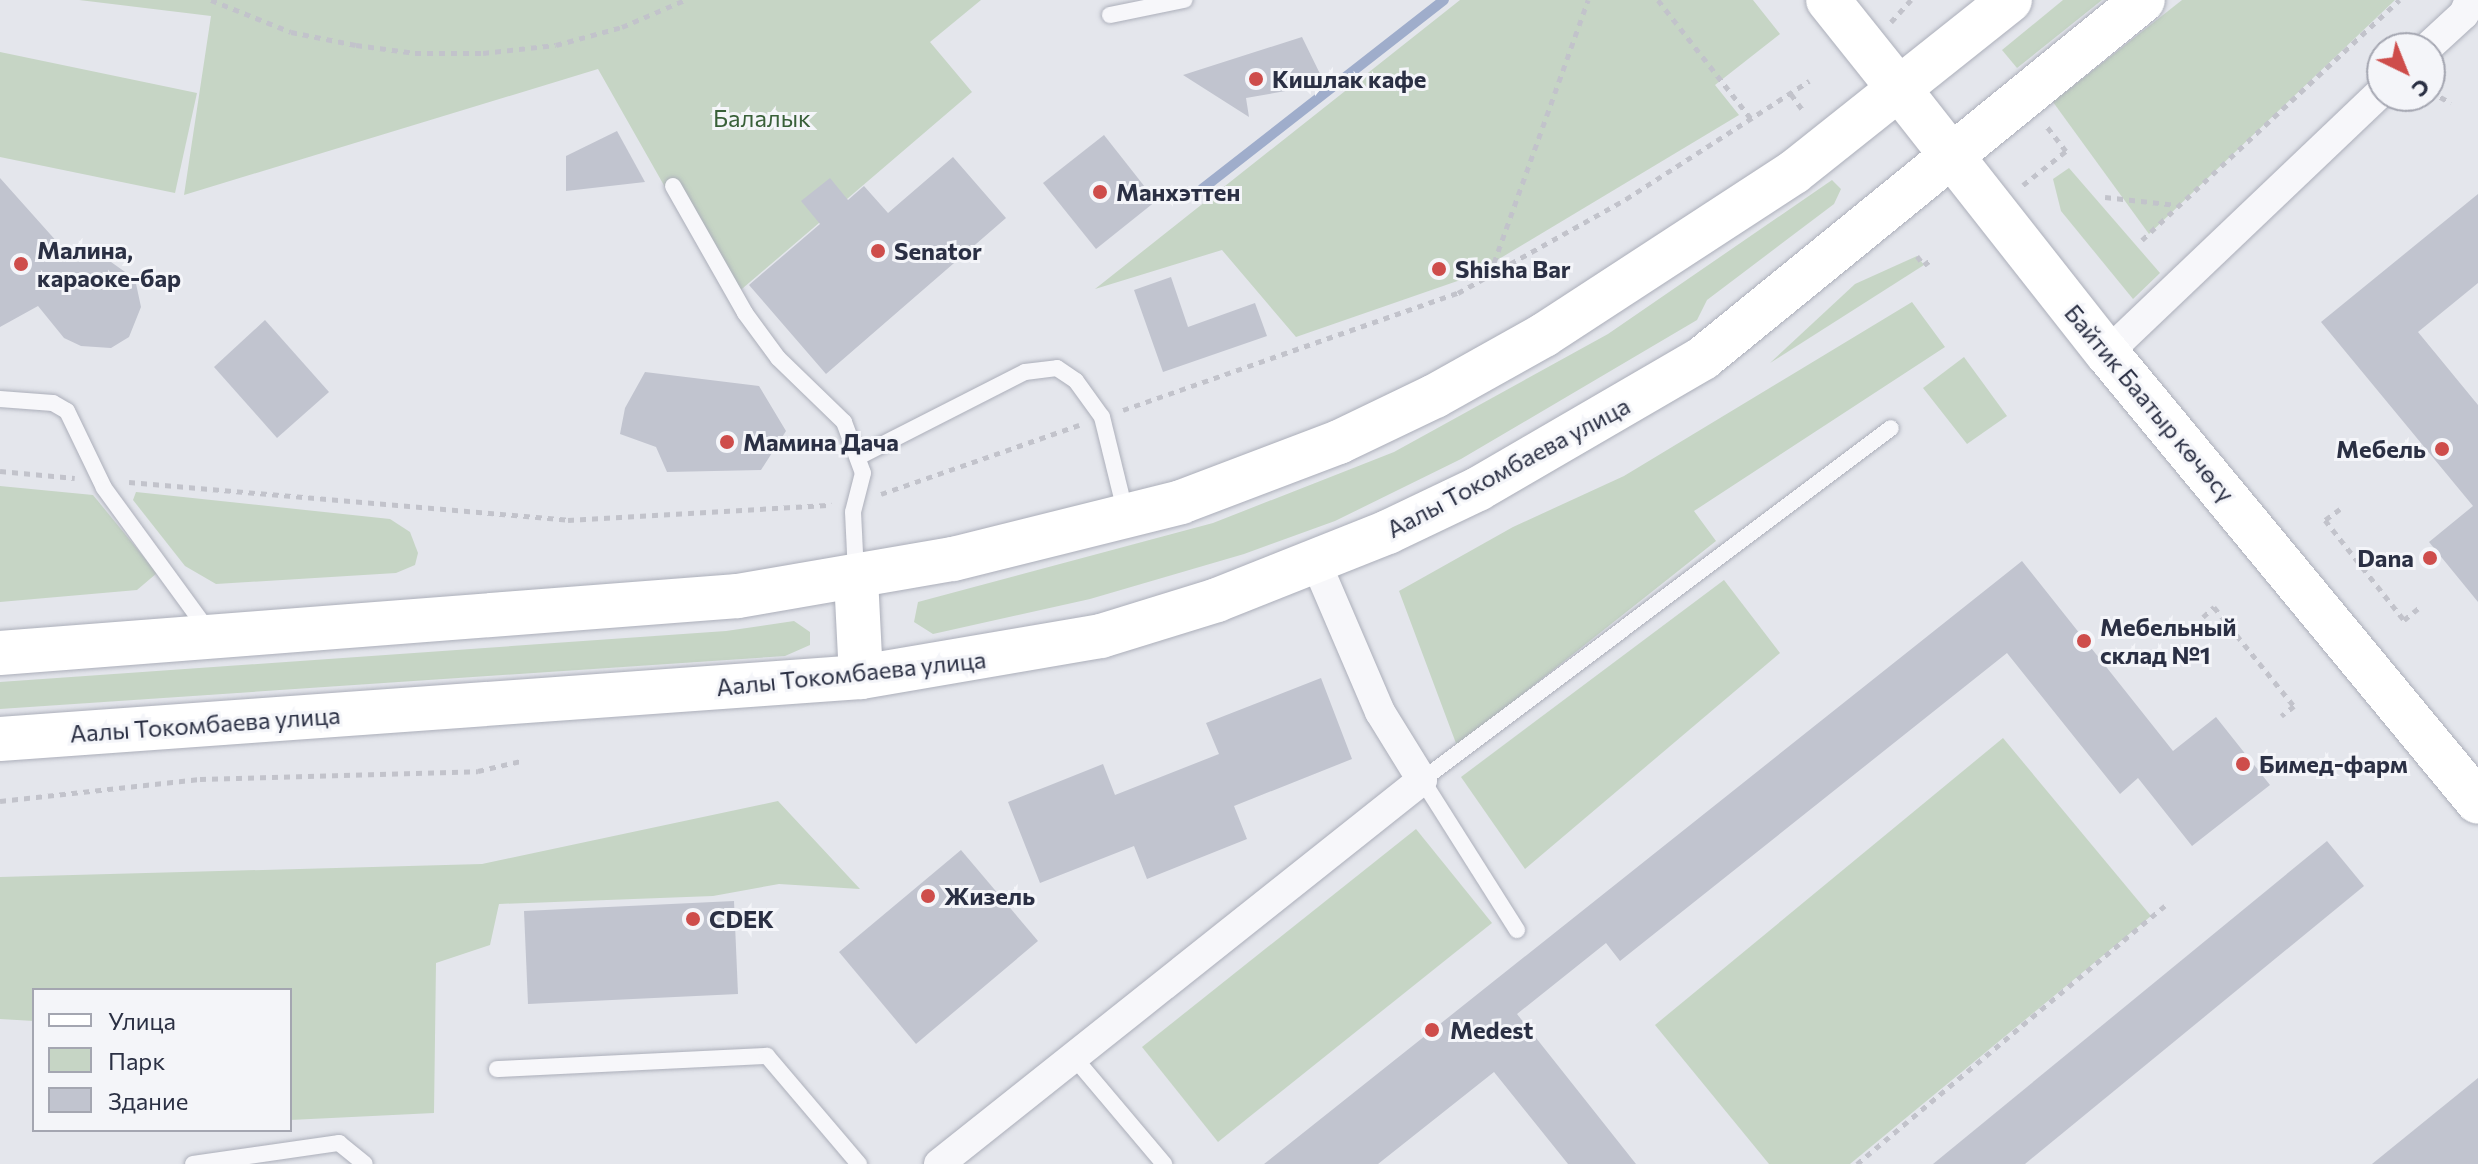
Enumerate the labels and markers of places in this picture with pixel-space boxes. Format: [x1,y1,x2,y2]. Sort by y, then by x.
place label: Кишлак кафе [1272,65,1426,93]
marker: Кишлак кафе [1247,70,1265,88]
place label: Манхэттен [1116,178,1240,206]
marker: Манхэттен [1091,183,1109,201]
place label: Малина, караоке-бар [37,236,181,292]
place label: Senator [894,237,982,265]
marker: Senator [869,242,887,260]
marker: Малина, караоке-бар [12,255,30,273]
place label: Shisha Bar [1455,255,1571,283]
marker: Shisha Bar [1430,260,1448,278]
place label: Мамина Дача [743,428,899,456]
marker: Мамина Дача [718,433,736,451]
place label: Мебель [2336,435,2426,463]
marker: Мебель [2433,440,2451,458]
place label: Dana [2357,544,2414,572]
marker: Dana [2421,549,2439,567]
place label: Мебельный склад №1 [2100,613,2237,669]
marker: Мебельный склад №1 [2075,632,2093,650]
place label: Бимед-фарм [2259,750,2408,778]
marker: Бимед-фарм [2234,755,2252,773]
place label: Жизель [944,882,1035,910]
marker: Жизель [919,887,937,905]
place label: CDEK [709,905,774,933]
marker: CDEK [684,910,702,928]
place label: Medest [1450,1016,1533,1044]
marker: Medest [1421,1019,1443,1041]

